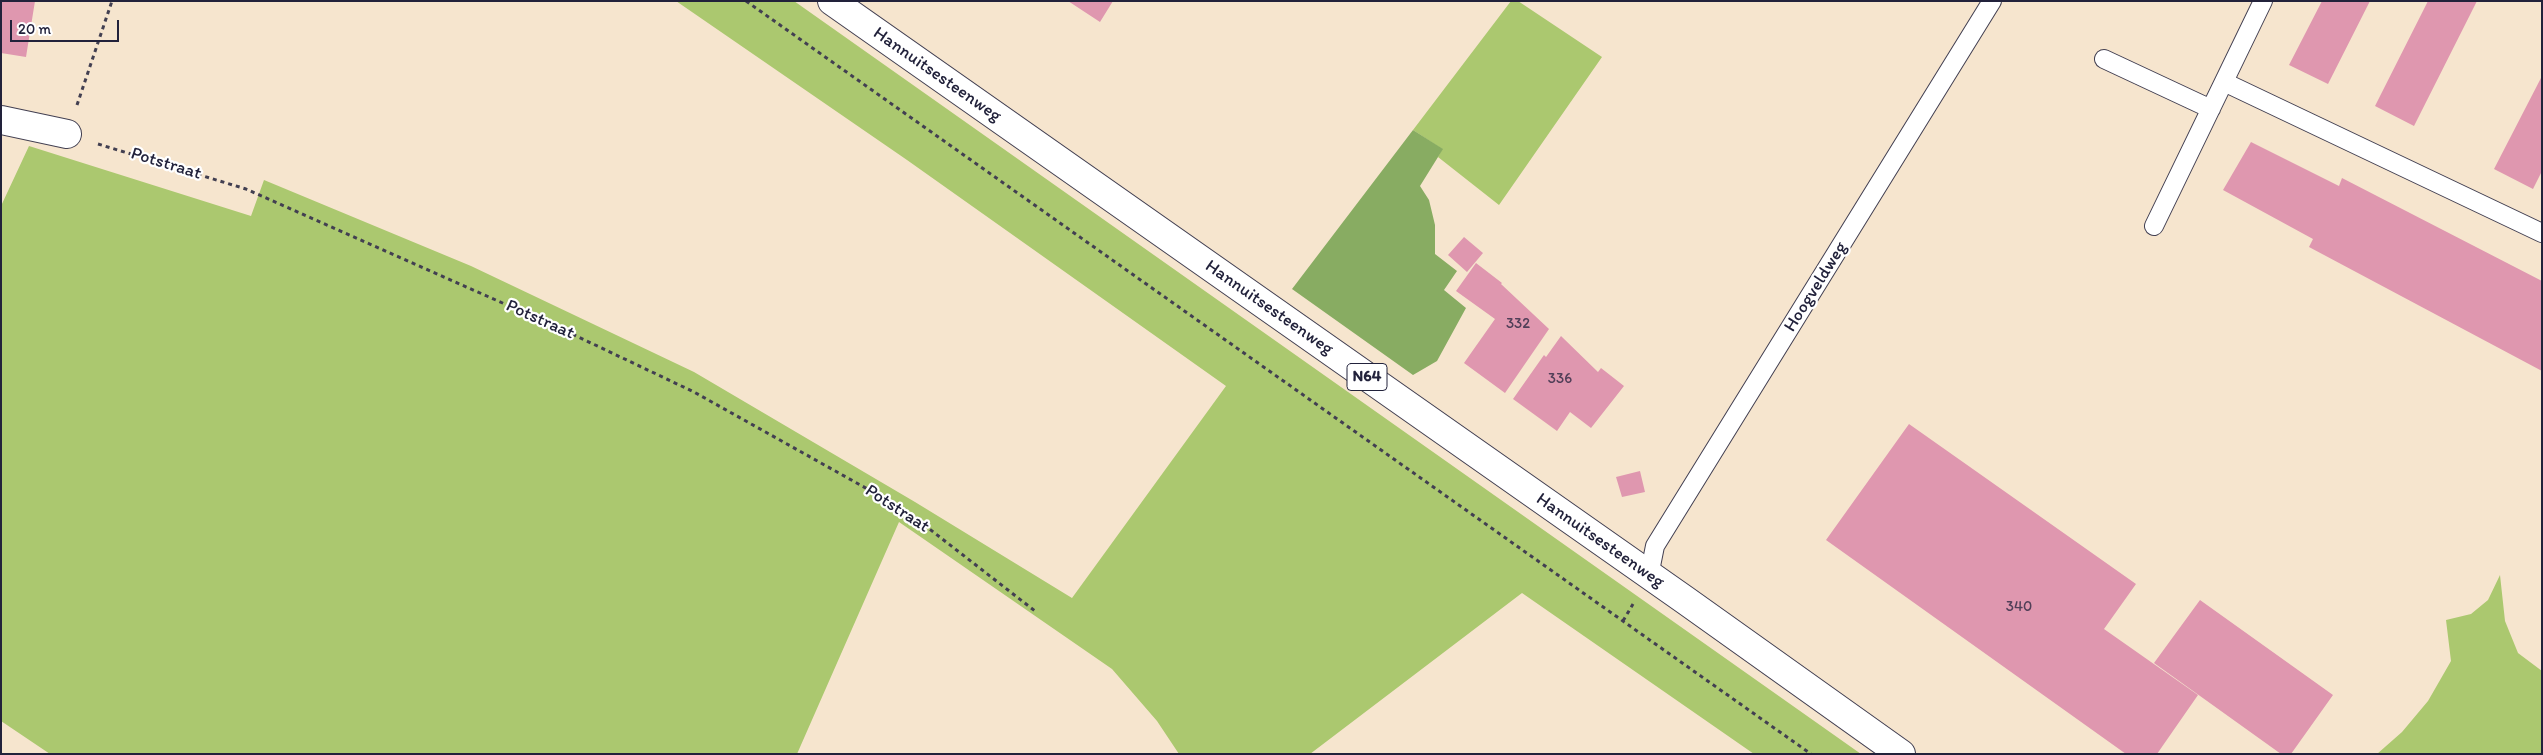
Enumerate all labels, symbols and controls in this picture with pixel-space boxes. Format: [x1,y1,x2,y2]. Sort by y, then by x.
scale bar [12,10,121,42]
text: 20 m [18,20,51,38]
street label: Hannuitsesteenweg [869,23,1005,127]
street label: Potstraat [128,143,204,185]
street label: Hoogveldweg [1780,238,1852,336]
street label: Hannuitsesteenweg [1201,256,1337,360]
street label: Potstraat [502,295,578,345]
house number: 332 [1506,315,1530,333]
road number: N64 [1347,364,1387,391]
house number: 336 [1548,370,1572,388]
street label: Potstraat [861,480,933,538]
street label: Hannuitsesteenweg [1532,489,1668,593]
house number: 340 [2006,598,2032,616]

